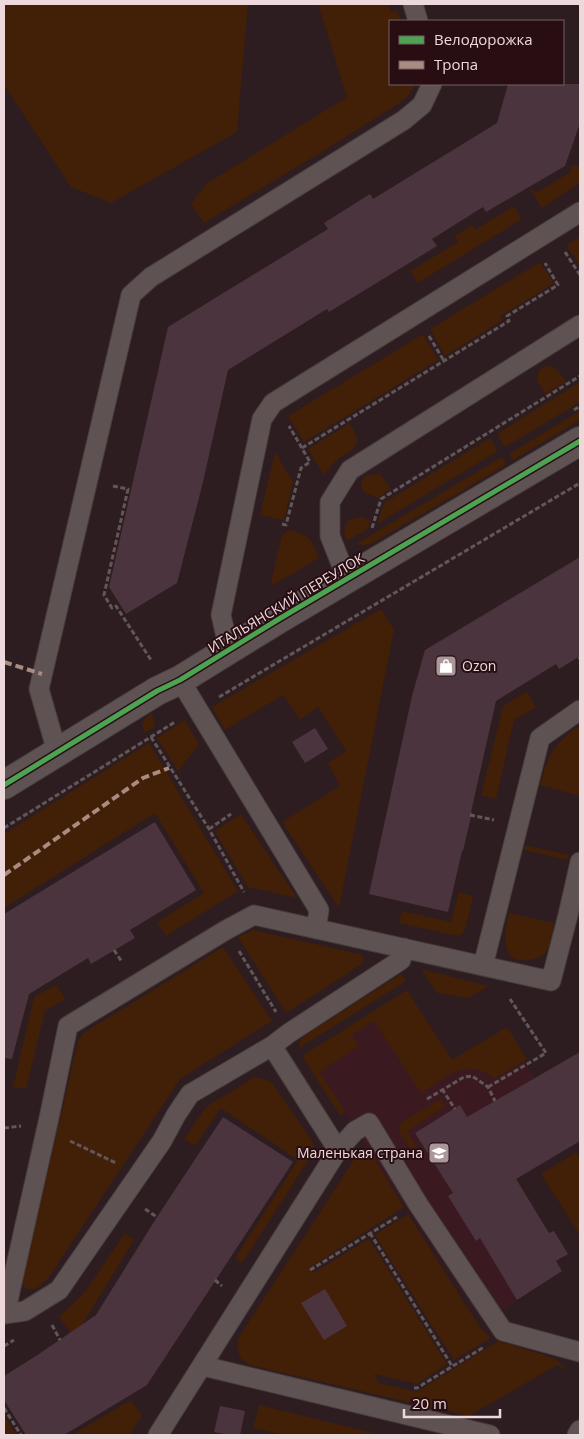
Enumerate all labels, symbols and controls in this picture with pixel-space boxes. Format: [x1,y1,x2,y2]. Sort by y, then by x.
legend [389,20,564,85]
text: Велодорожка [434,29,533,49]
text: Тропа [434,54,478,74]
street label: ИТАЛЬЯНСКИЙ ПЕРЕУЛОК [204,548,368,657]
shop icon: Ozon [434,654,458,678]
place label: Ozon [462,656,496,675]
school or university icon: Маленькая страна [427,1141,451,1165]
place label: Маленькая страна [297,1143,423,1162]
scale bar [404,1386,500,1418]
text: 20 m [412,1393,447,1413]

